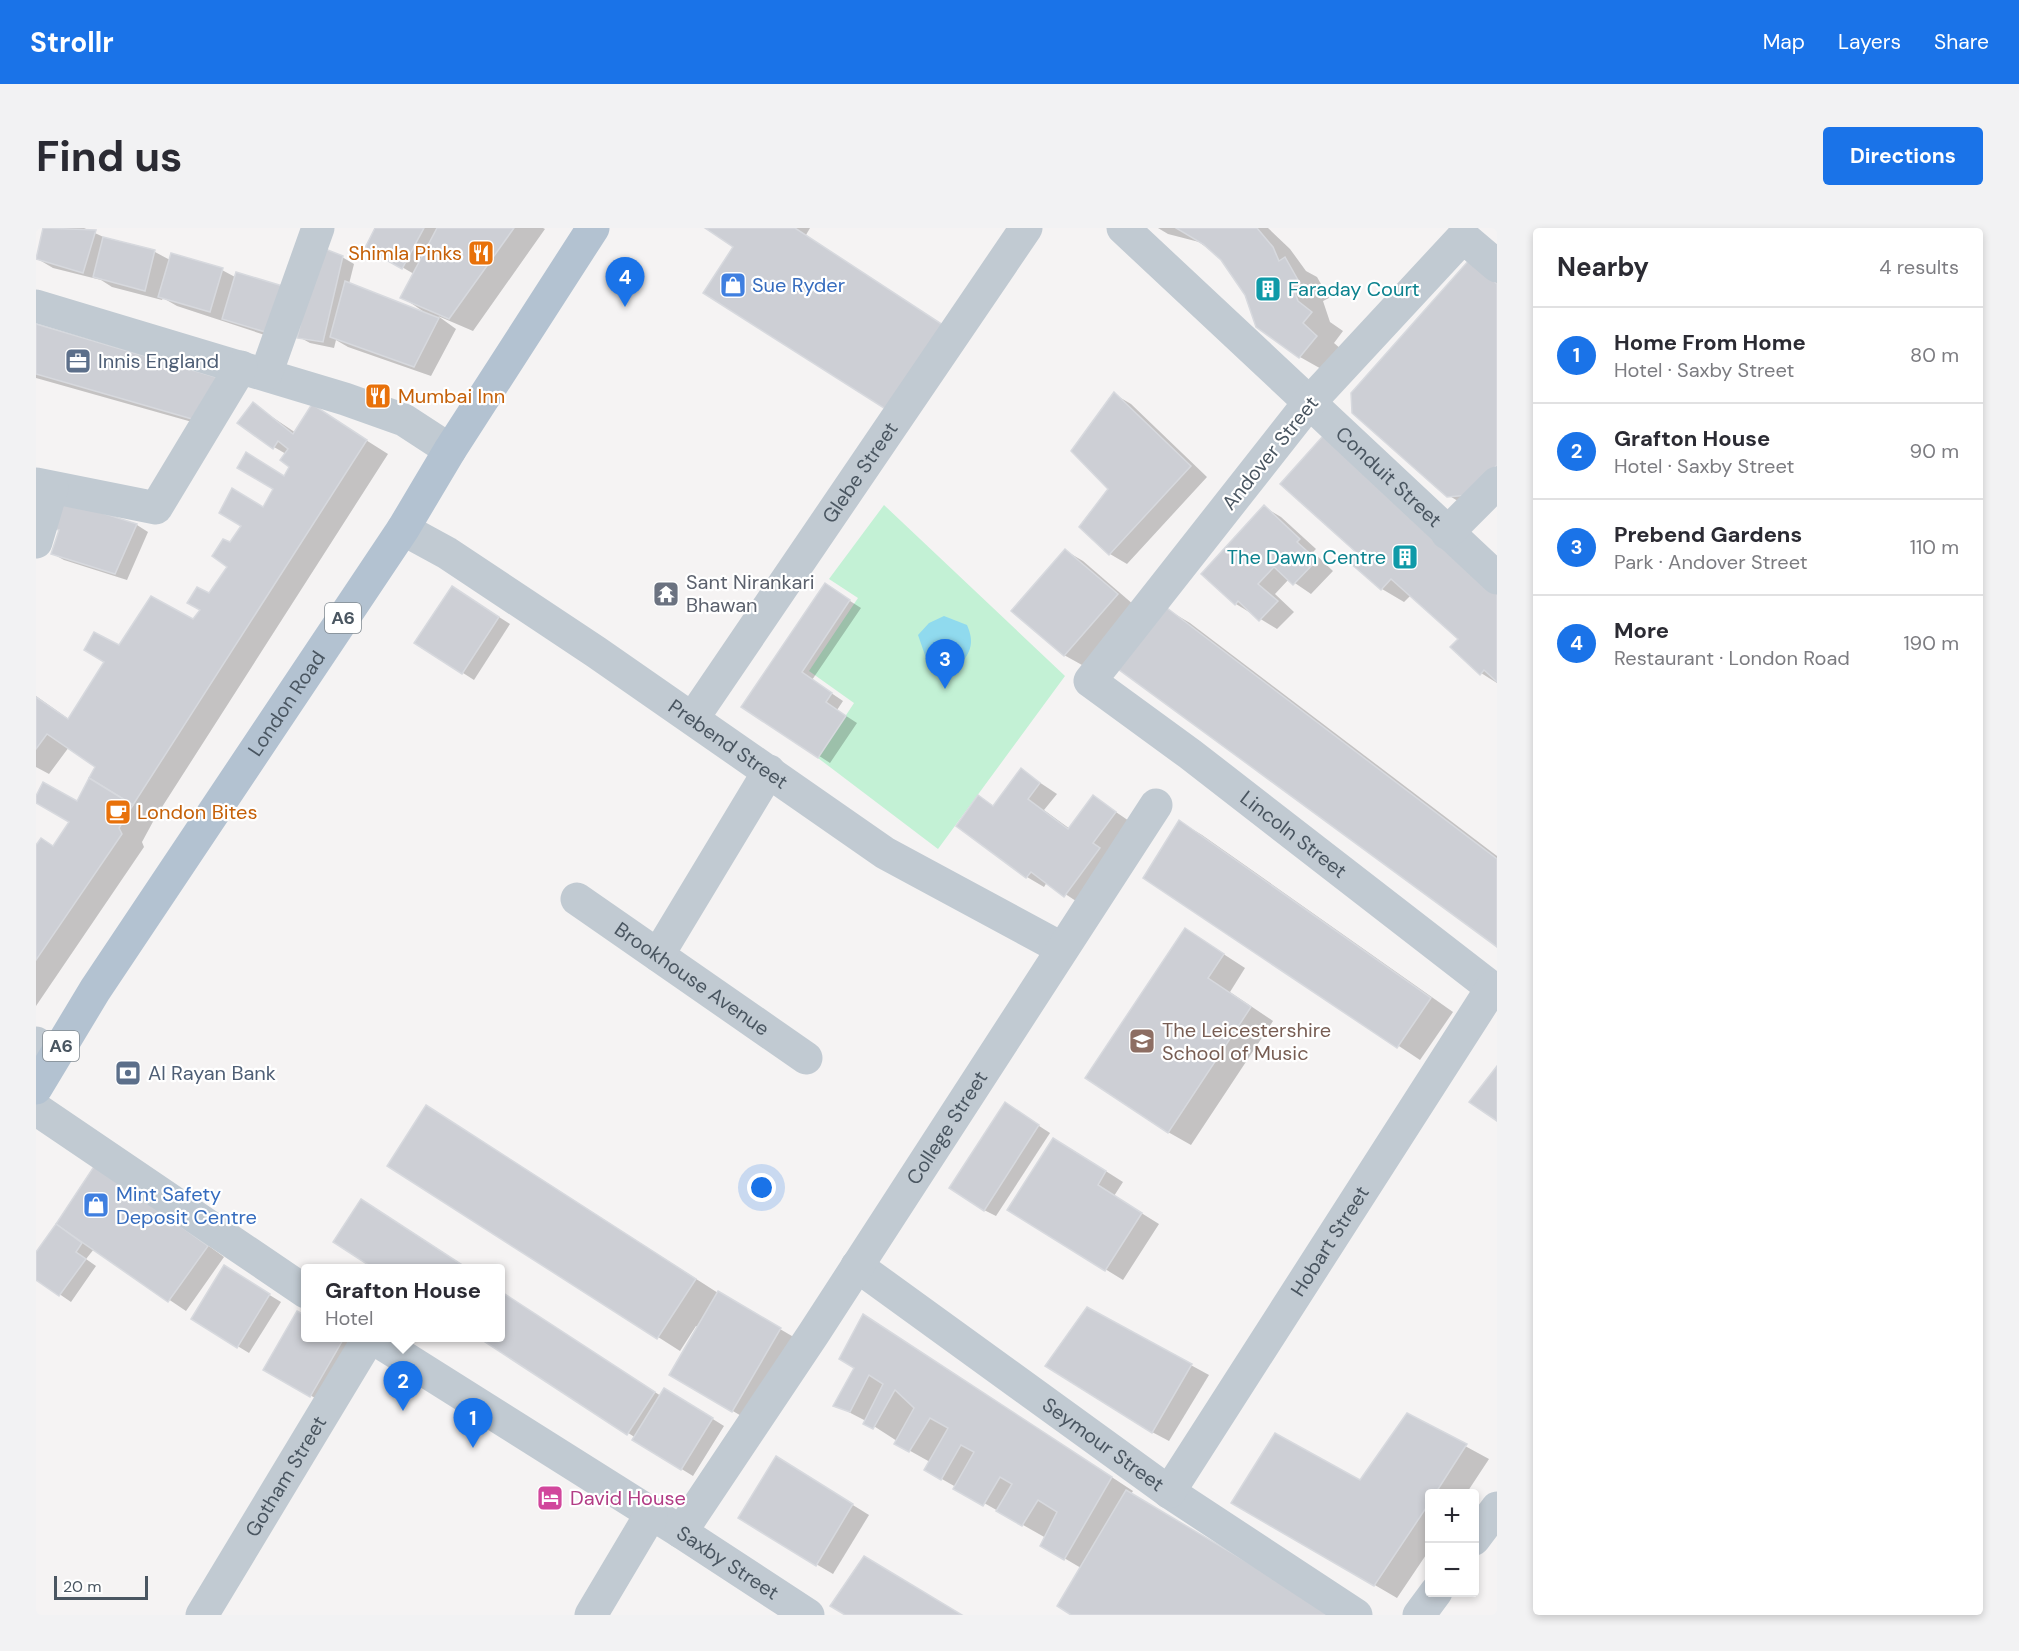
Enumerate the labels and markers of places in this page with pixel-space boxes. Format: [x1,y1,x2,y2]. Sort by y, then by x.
restaurant icon: Shimla Pinks [466,238,496,268]
place label: Shimla Pinks [348,240,462,266]
pin: 4 [606,257,644,307]
shop icon: Sue Ryder [718,270,748,300]
place label: Sue Ryder [752,272,845,298]
building icon: Faraday Court [1253,274,1283,304]
place label: Faraday Court [1288,276,1420,302]
office icon: Innis England [63,346,93,376]
place label: Innis England [98,348,219,374]
restaurant icon: Mumbai Inn [363,381,393,411]
place label: Mumbai Inn [398,383,505,409]
building icon: The Dawn Centre [1390,542,1420,572]
place label: The Dawn Centre [1227,544,1386,570]
place label: Sant Nirankari Bhawan [686,569,815,618]
temple icon: Sant Nirankari Bhawan [651,579,681,609]
pin: 3 [926,640,964,689]
cafe icon: London Bites [103,797,133,827]
place label: London Bites [137,799,257,825]
place label: The Leicestershire School of Music [1162,1017,1331,1066]
school or university icon: The Leicestershire School of Music [1127,1026,1157,1056]
bank icon: Al Rayan Bank [113,1058,143,1088]
place label: Al Rayan Bank [148,1060,276,1086]
place label: Mint Safety Deposit Centre [116,1181,257,1230]
shop icon: Mint Safety Deposit Centre [81,1190,111,1220]
pin: 2 [384,1362,422,1411]
pin: 1 [454,1398,492,1448]
hotel icon: David House [535,1483,565,1513]
place label: David House [570,1485,686,1511]

